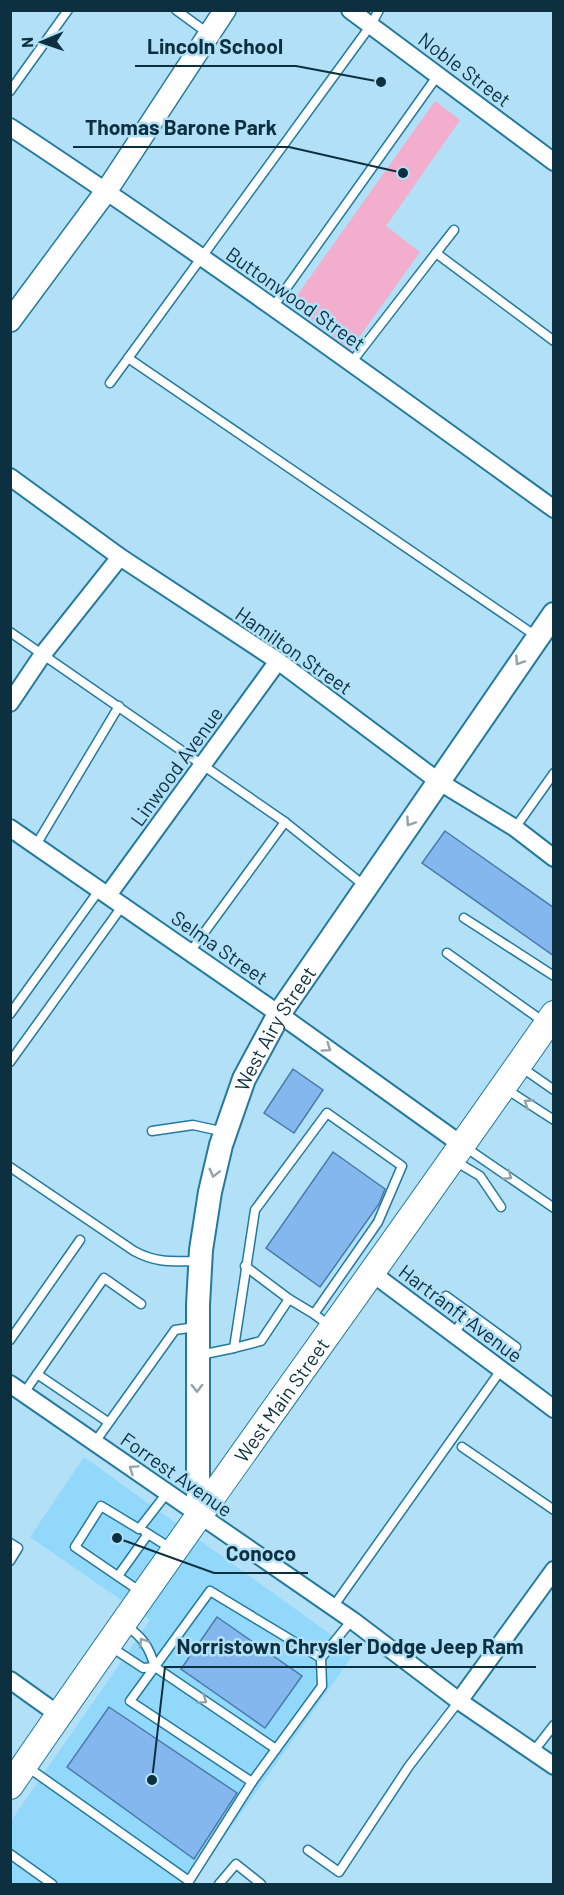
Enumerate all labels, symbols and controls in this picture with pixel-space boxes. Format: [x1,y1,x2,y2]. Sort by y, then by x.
north arrow [12,12,72,72]
callout: Lincoln School [135,27,296,66]
street label: Noble Street [414,27,516,111]
text: Lincoln School [147,33,283,58]
text: N [17,37,36,48]
callout: Thomas Barone Park [73,108,289,147]
text: Thomas Barone Park [85,114,277,139]
street label: Buttonwood Street [222,241,370,355]
street label: Hamilton Street [231,601,357,699]
one-way arrow [515,655,527,665]
street label: Linwood Avenue [125,702,227,830]
one-way arrow [406,816,417,827]
street label: Selma Street [167,905,273,989]
street label: West Airy Street [229,961,320,1094]
one-way arrow [320,1041,331,1052]
one-way arrow [524,1099,534,1111]
one-way arrow [209,1168,222,1178]
one-way arrow [501,1169,512,1180]
street label: Hartranft Avenue [395,1259,527,1367]
street label: West Main Street [229,1333,334,1467]
one-way arrow [191,1384,203,1393]
street label: Forrest Avenue [117,1427,237,1521]
one-way arrow [129,1465,140,1476]
callout: Conoco [214,1534,308,1573]
text: Conoco [226,1540,296,1565]
callout: Norristown Chrysler Dodge Jeep Ram [165,1628,536,1667]
text: Norristown Chrysler Dodge Jeep Ram [176,1633,524,1658]
one-way arrow [139,1638,150,1649]
one-way arrow [197,1692,208,1703]

